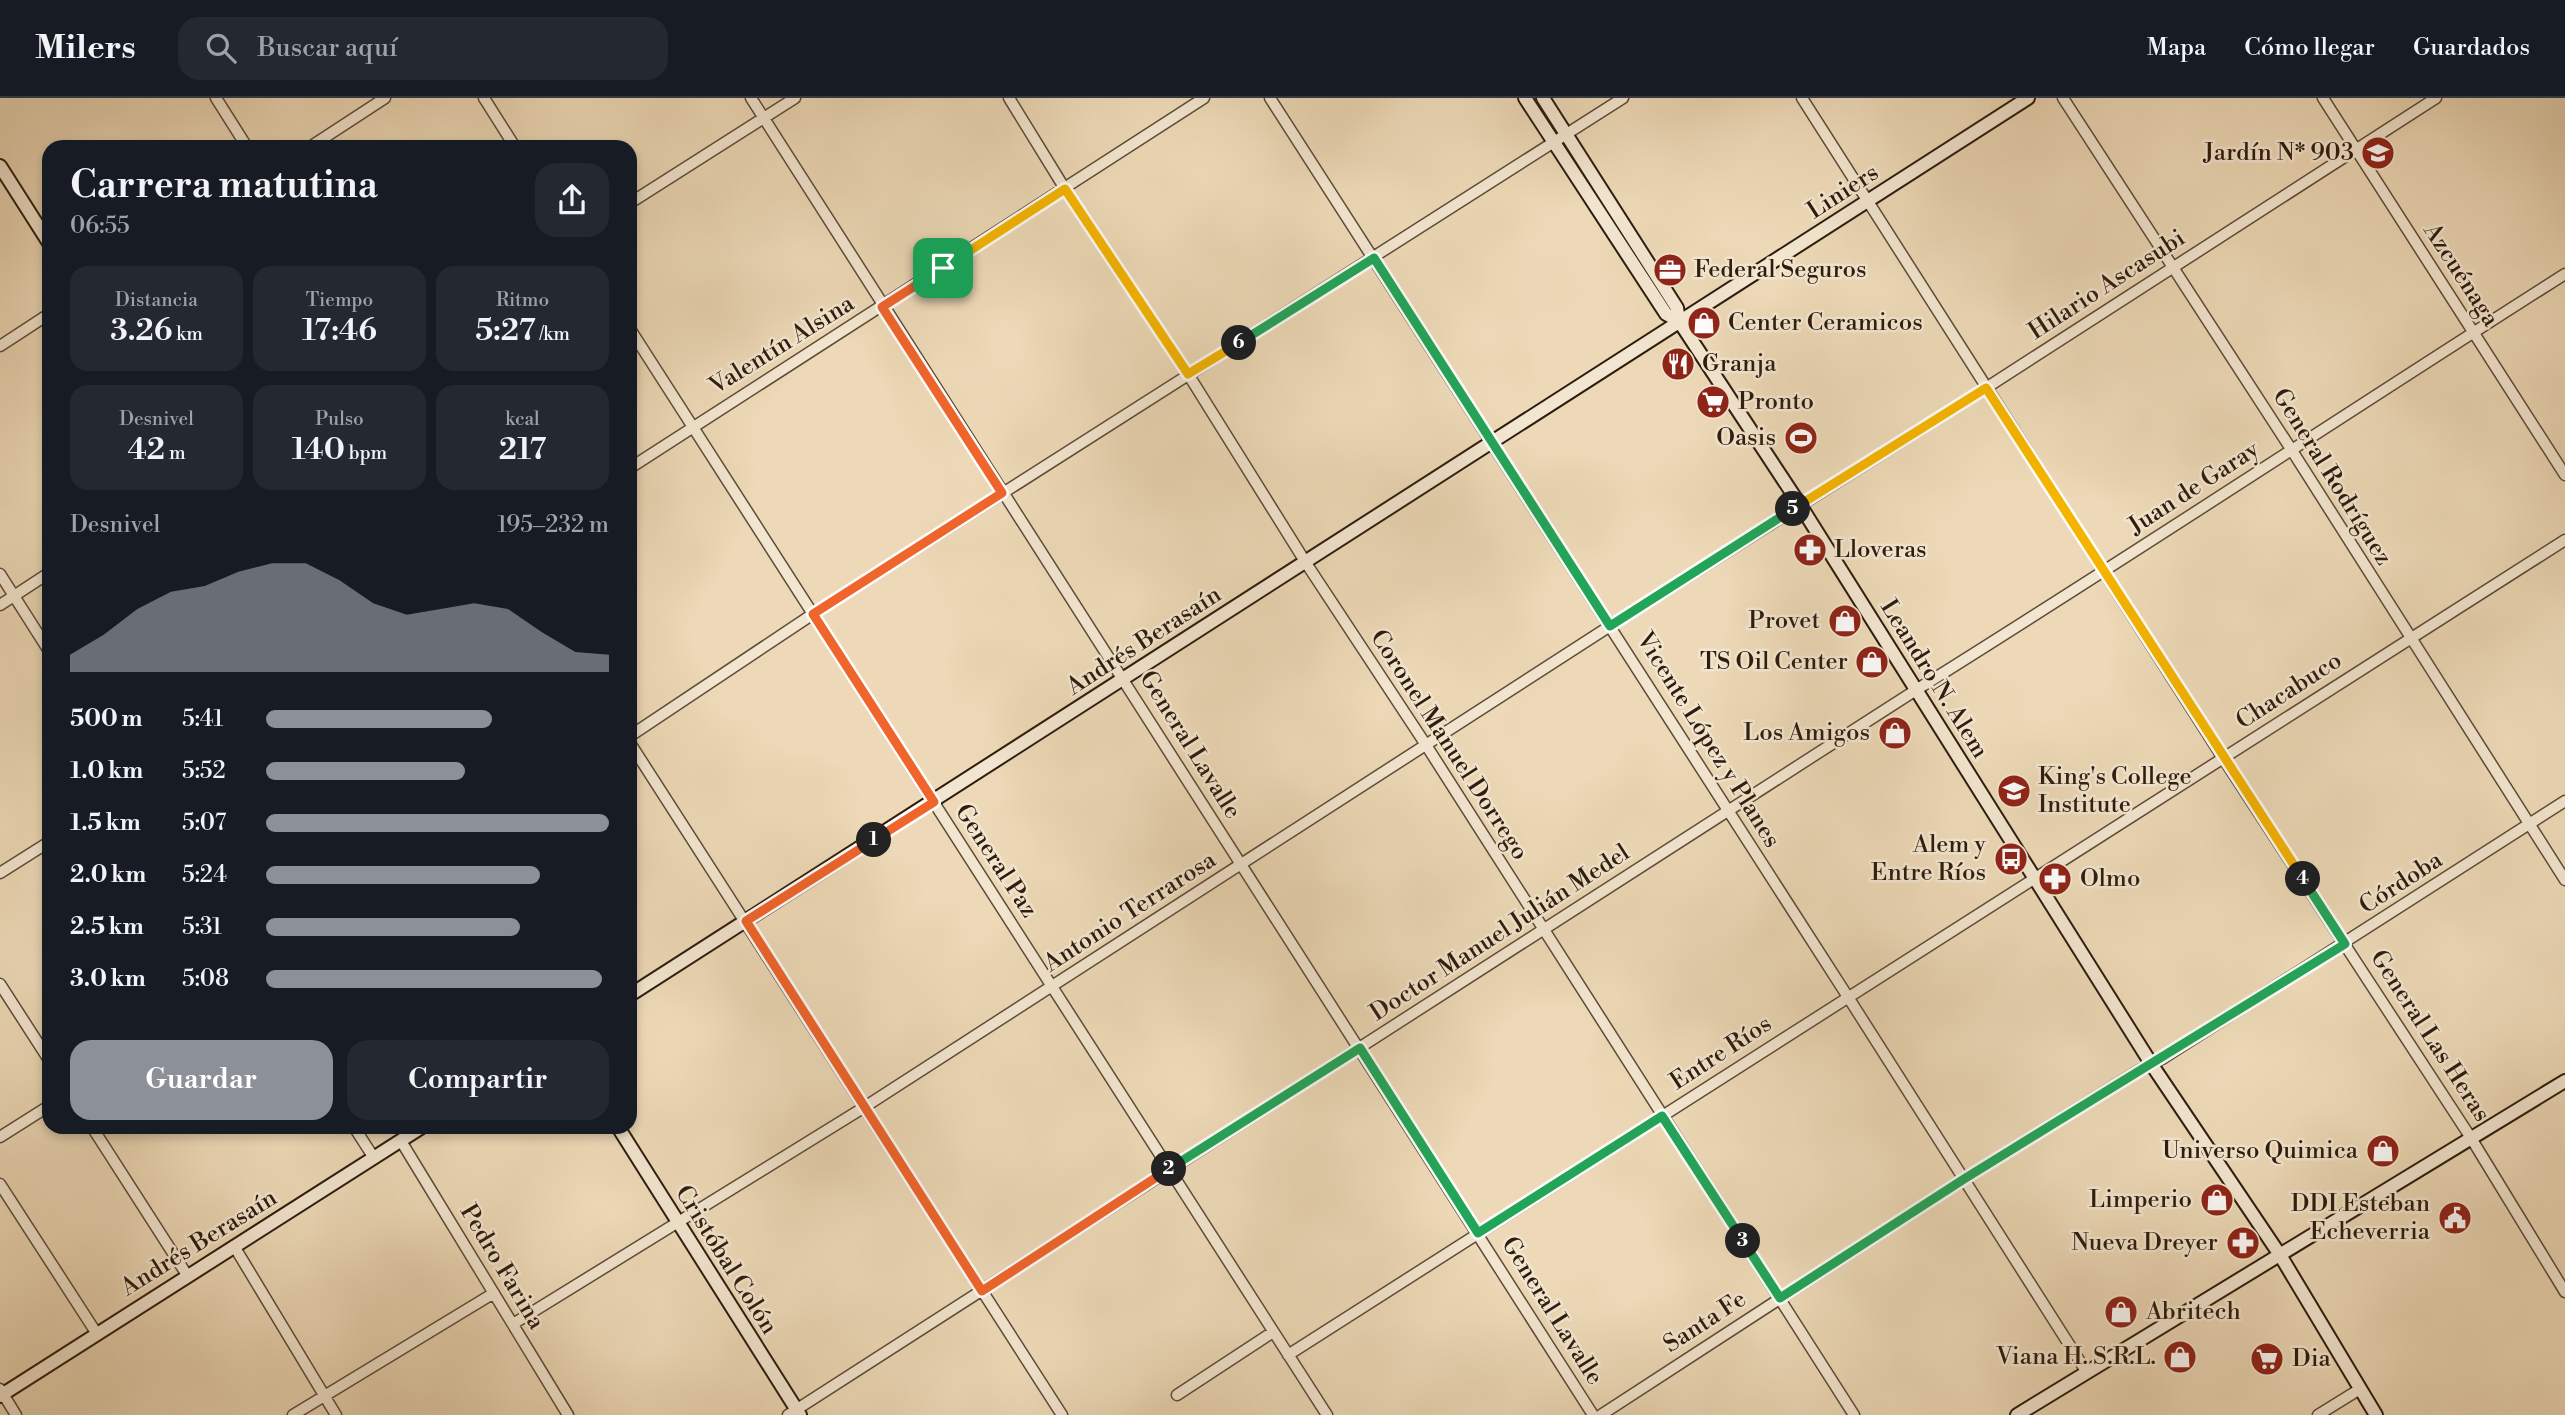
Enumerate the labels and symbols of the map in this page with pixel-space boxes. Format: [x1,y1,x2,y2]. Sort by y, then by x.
school or university icon: Jardín N* 903 [2359,134,2397,172]
place label: Jardín N* 903 [2203,138,2354,168]
street label: Liniers [1802,158,1884,226]
street label: Azcuénaga [2416,217,2506,333]
street label: Hilario Ascasubi [2023,223,2191,347]
pin [913,238,973,298]
office icon: Federal Seguros [1651,251,1689,289]
place label: Federal Seguros [1694,255,1867,285]
street label: Valentín Alsina [703,288,861,402]
shop icon: Center Ceramicos [1685,304,1723,342]
place label: Center Ceramicos [1728,308,1923,338]
pin: 6 [1222,326,1256,360]
restaurant icon: Granja [1659,345,1697,383]
place label: Granja [1702,349,1777,379]
supermarket icon: Pronto [1694,383,1732,421]
street label: General Rodríguez [2266,383,2398,571]
place label: Pronto [1738,387,1814,417]
sports icon: Oasis [1782,419,1820,457]
place label: Oasis [1716,423,1776,453]
street label: Juan de Garay [2122,434,2265,542]
pin: 5 [1776,492,1811,526]
pharmacy icon: Lloveras [1791,531,1829,569]
place label: Lloveras [1834,535,1927,565]
street label: Andrés Berasaín [1060,580,1227,703]
street label: Leandro N. Alem [1873,594,1995,764]
shop icon: Provet [1826,602,1864,640]
place label: Provet [1748,606,1820,636]
street label: Coronel Manuel Dorrego [1363,624,1535,866]
street label: Vicente López y Planes [1629,626,1787,853]
shop icon: TS Oil Center [1853,643,1891,681]
street label: Chacabuco [2230,646,2348,736]
place label: TS Oil Center [1700,647,1848,677]
street label: General Lavalle [1133,665,1247,825]
shop icon: Los Amigos [1876,714,1914,752]
place label: Los Amigos [1743,718,1870,748]
place label: King's College Institute [2038,762,2192,820]
school or university icon: King's College Institute [1995,772,2033,810]
street label: General Paz [948,799,1044,923]
pin: 1 [856,822,892,858]
place label: Alem y Entre Ríos [1871,830,1986,888]
street label: Doctor Manuel Julián Medel [1365,838,1635,1028]
bus stop icon: Alem y Entre Ríos [1992,840,2030,878]
street label: Antonio Terrarosa [1037,845,1223,979]
street label: Córdoba [2354,845,2449,921]
pharmacy icon: Olmo [2036,860,2074,898]
pin: 4 [2286,862,2320,896]
place label: Olmo [2080,864,2140,894]
street label: General Las Heras [2363,945,2497,1127]
street label: Entre Ríos [1665,1009,1777,1097]
shop icon: Universo Quimica [2364,1132,2402,1170]
place label: Universo Quimica [2162,1136,2359,1166]
pin: 2 [1152,1152,1186,1186]
street label: Cristóbal Colón [668,1180,784,1340]
shop icon: Limperio [2198,1181,2236,1219]
street label: Andrés Berasaín [115,1183,283,1304]
place label: Limperio [2089,1185,2192,1215]
place label: DDI Esteban Echeverria [2291,1189,2431,1247]
street label: Pedro Farina [453,1199,552,1336]
public building icon: DDI Esteban Echeverria [2436,1199,2474,1237]
pin: 3 [1726,1224,1760,1258]
pharmacy icon: Nueva Dreyer [2224,1224,2262,1262]
place label: Nueva Dreyer [2071,1228,2218,1258]
street label: General Lavalle [1495,1231,1609,1391]
street label: Santa Fe [1658,1284,1752,1360]
shop icon: Abritech [2102,1293,2140,1331]
place label: Abritech [2145,1297,2241,1327]
shop icon: Viana H. S.R.L. [2161,1338,2199,1376]
supermarket icon: Dia [2248,1340,2286,1378]
place label: Viana H. S.R.L. [1995,1342,2156,1372]
place label: Dia [2292,1344,2332,1374]

